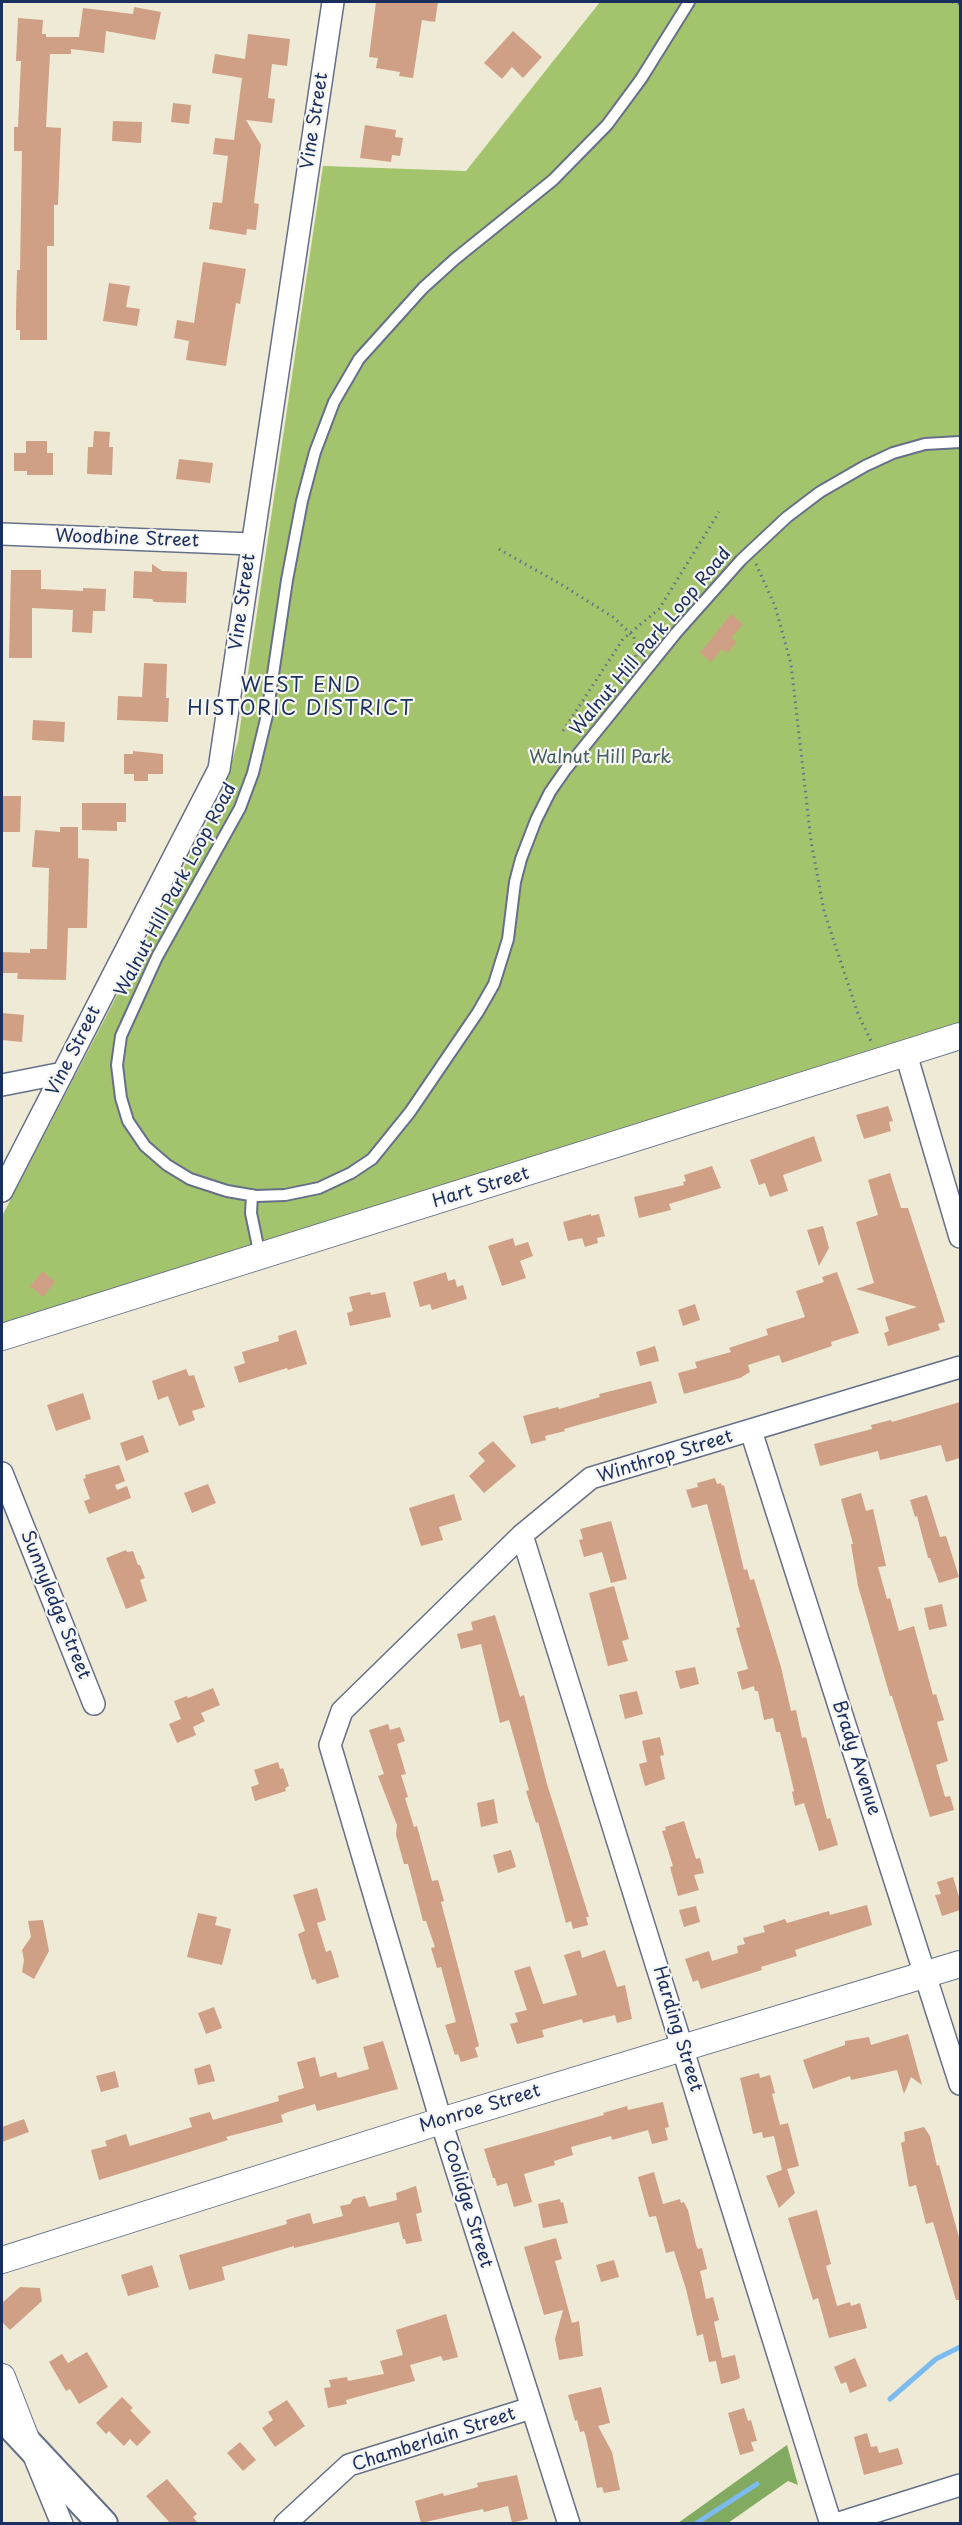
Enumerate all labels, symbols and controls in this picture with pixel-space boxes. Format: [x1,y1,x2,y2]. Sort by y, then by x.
street label: Vine Street [297,71,333,171]
street label: Woodbine Street [55,526,199,552]
street label: Walnut Hill Park Loop Road [566,544,736,740]
street label: Vine Street [226,552,260,652]
district label: WEST END HISTORIC DISTRICT [187,674,415,721]
park label: Walnut Hill Park [529,747,671,769]
street label: Walnut Hill Park Loop Road [110,780,242,1000]
street label: Vine Street [42,1003,106,1099]
street label: Hart Street [430,1163,532,1213]
street label: Winthrop Street [595,1426,735,1488]
street label: Sunnyledge Street [15,1527,95,1683]
street label: Brady Avenue [827,1698,885,1818]
street label: Harding Street [648,1964,706,2094]
street label: Monroe Street [417,2080,543,2138]
street label: Coolidge Street [437,2137,497,2271]
street label: Chamberlain Street [350,2403,518,2477]

